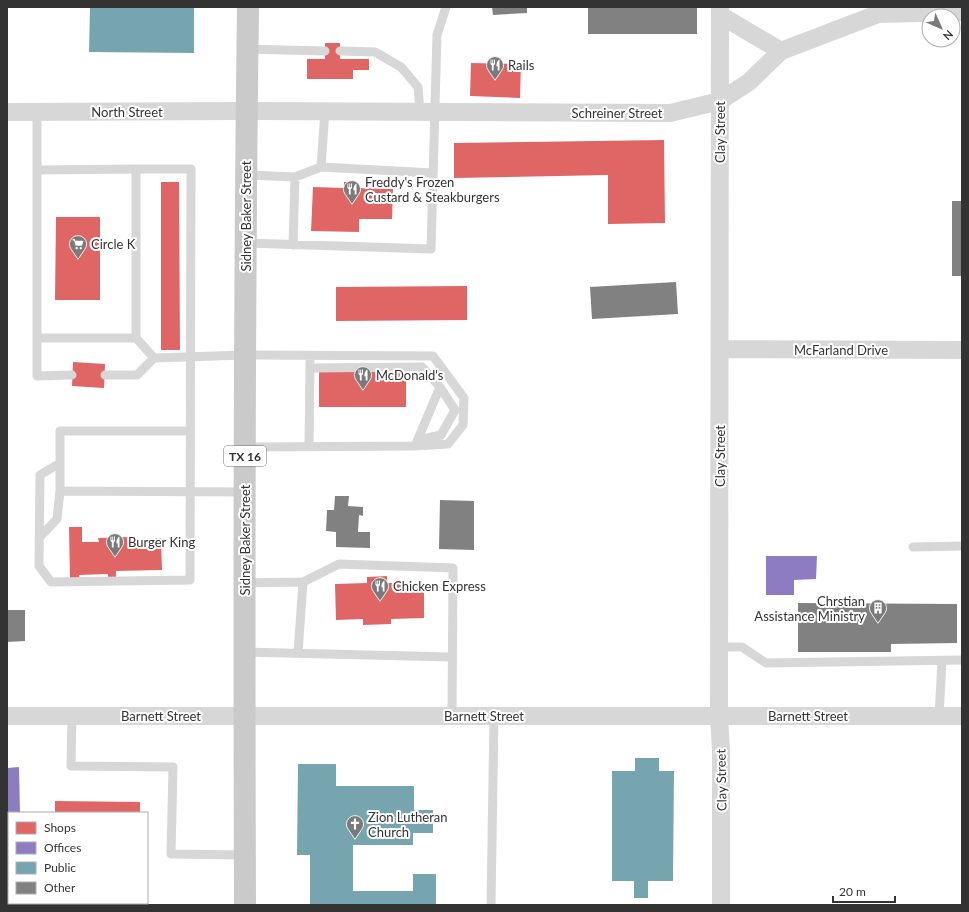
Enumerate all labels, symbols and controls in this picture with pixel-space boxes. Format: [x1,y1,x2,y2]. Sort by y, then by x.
north arrow [921,8,961,48]
text: N [941,28,956,43]
restaurant icon: Rails [485,55,505,80]
place label: Rails [508,57,535,73]
street label: Clay Street [712,101,728,163]
street label: North Street [91,104,163,120]
street label: Schreiner Street [571,105,663,121]
street label: Sidney Baker Street [238,160,254,271]
place label: Freddy's Frozen Custard & Steakburgers [365,174,500,205]
restaurant icon: Freddy's Frozen Custard & Steakburgers [342,179,362,204]
supermarket icon: Circle K [68,234,88,259]
place label: Circle K [91,236,136,252]
street label: McFarland Drive [794,342,888,358]
restaurant icon: McDonald's [353,365,373,390]
place label: McDonald's [376,367,444,383]
street label: Clay Street [712,425,728,487]
road number: TX 16 [224,446,266,466]
street label: Sidney Baker Street [237,484,253,595]
restaurant icon: Burger King [105,532,125,557]
place label: Burger King [128,534,195,550]
restaurant icon: Chicken Express [370,576,390,601]
place label: Chicken Express [393,578,486,594]
place label: Chrstian Assistance Ministry [754,593,865,624]
building icon: Chrstian Assistance Ministry [868,598,888,623]
street label: Barnett Street [121,708,201,724]
street label: Barnett Street [444,708,524,724]
street label: Barnett Street [768,708,848,724]
street label: Clay Street [712,749,730,811]
place label: Zion Lutheran Church [368,809,448,840]
legend [8,812,148,904]
church icon: Zion Lutheran Church [345,814,365,839]
text: Shops [44,820,76,835]
text: Offices [44,840,81,855]
text: Public [44,860,76,875]
scale bar [833,878,895,904]
text: Other [44,880,76,895]
text: 20 m [839,884,866,899]

